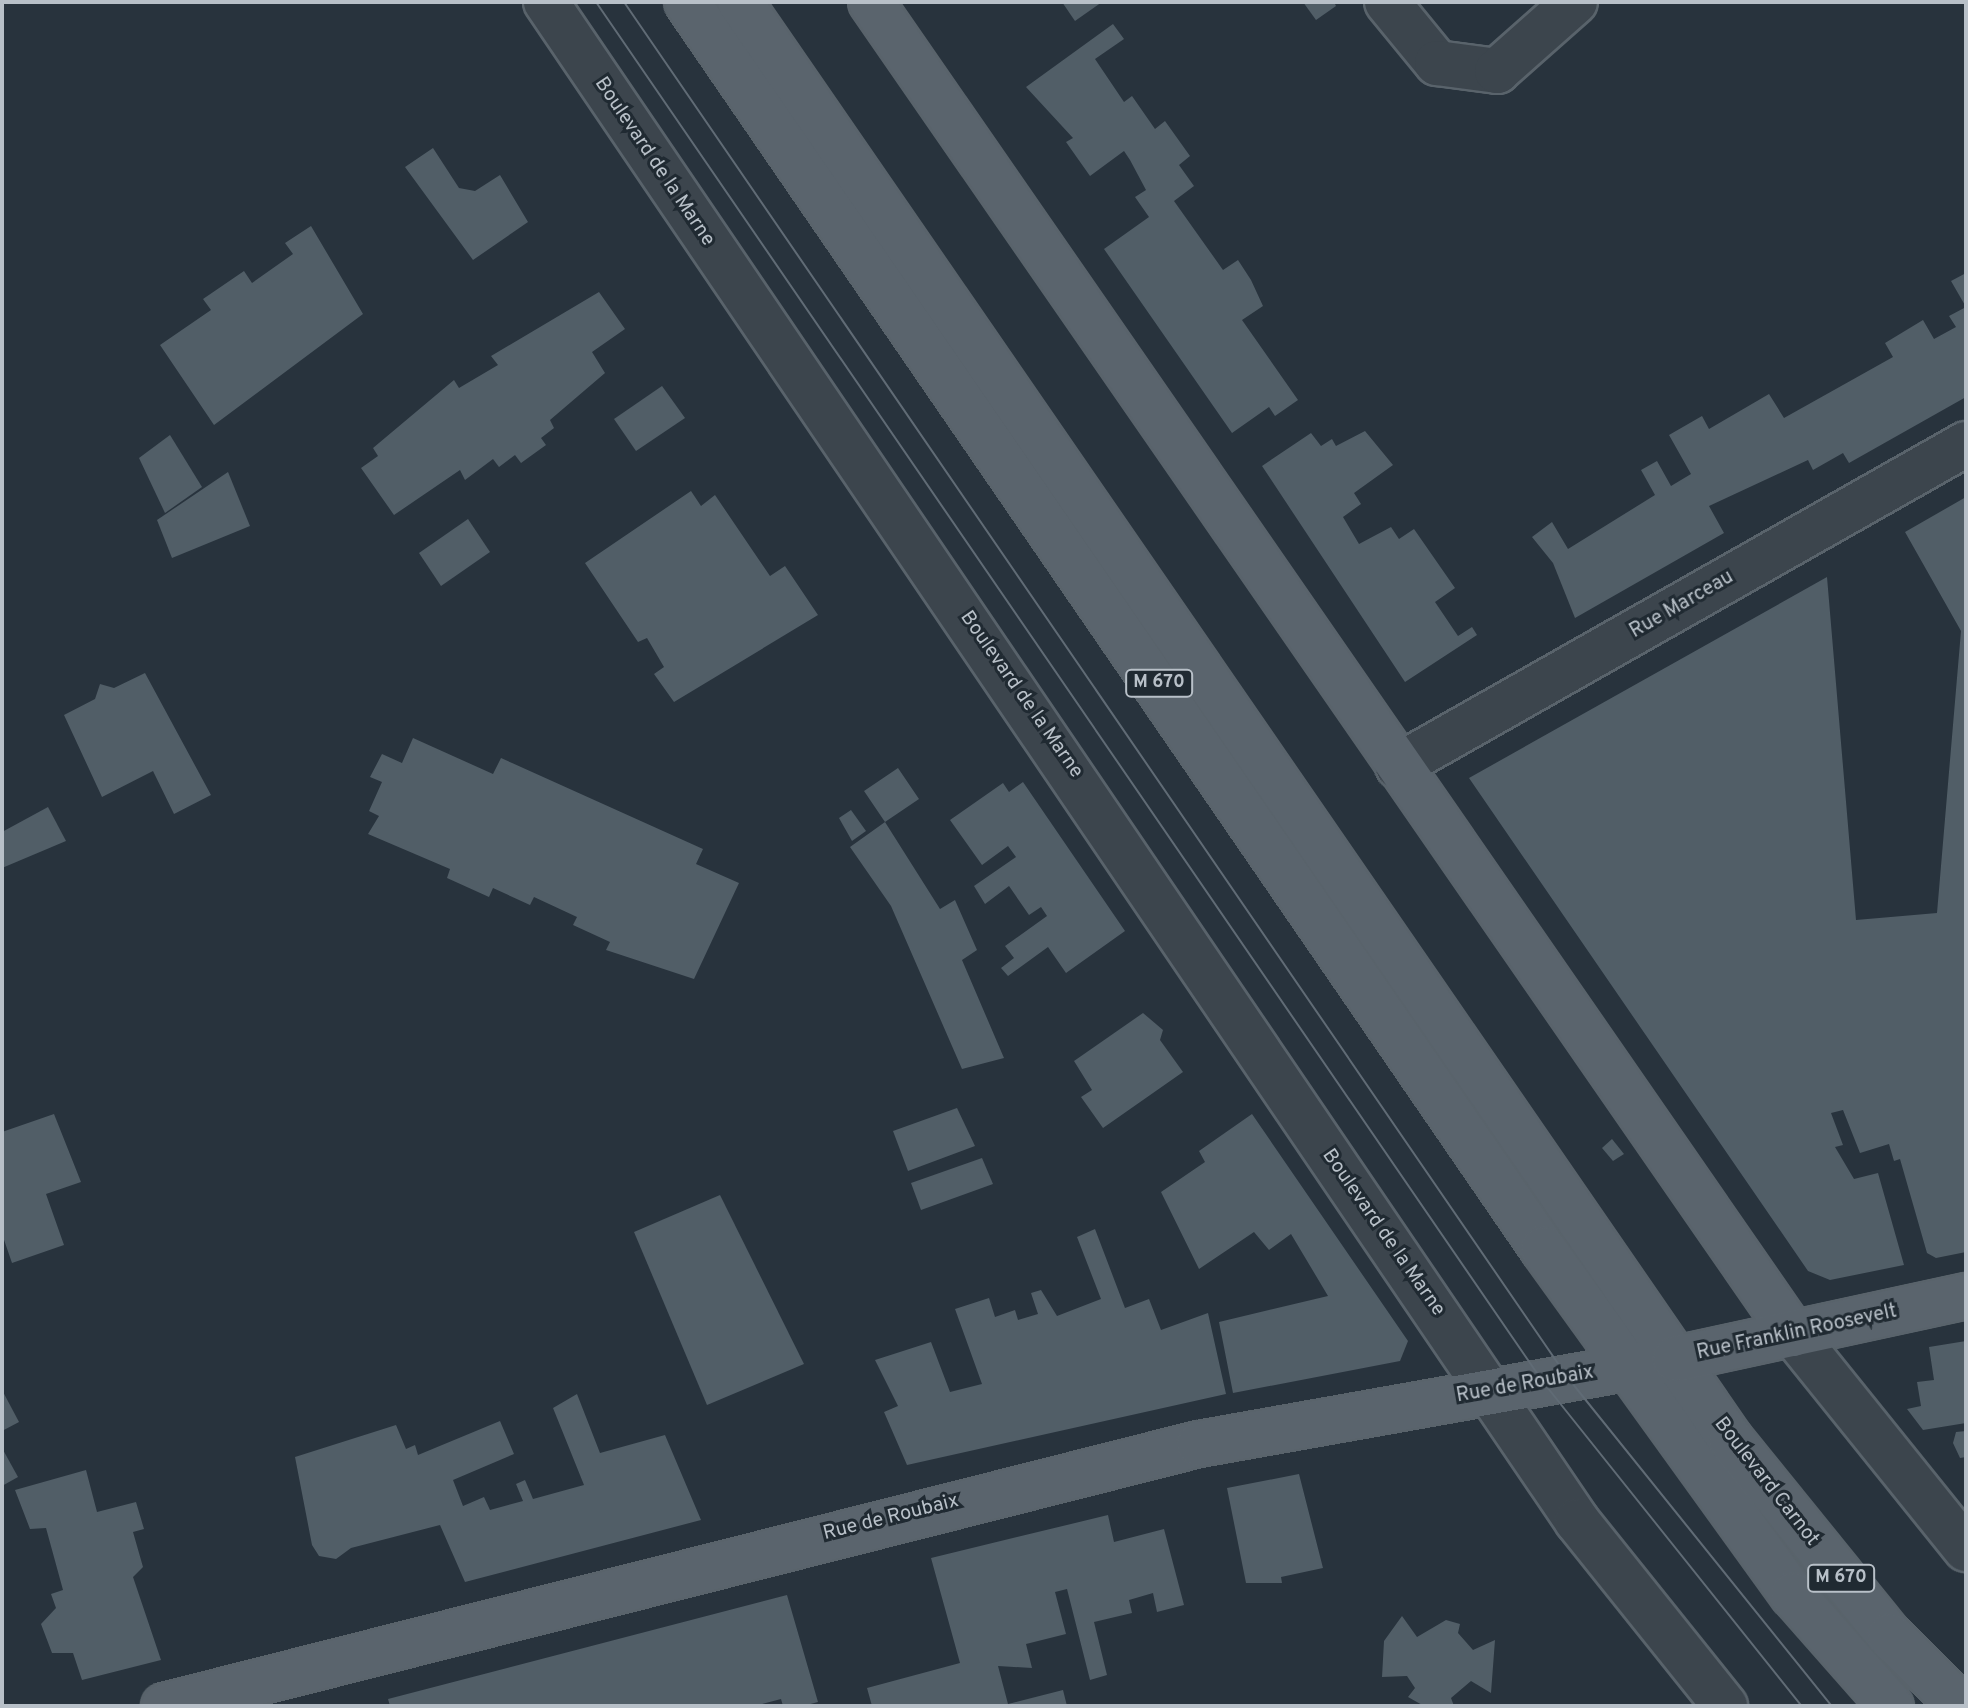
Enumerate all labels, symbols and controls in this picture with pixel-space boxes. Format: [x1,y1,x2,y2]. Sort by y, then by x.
street label: Boulevard de la Marne [589,73,719,251]
street label: Rue Marceau [1626,566,1738,644]
street label: Boulevard de la Marne [954,607,1088,783]
road number: M 670 [1125,669,1193,697]
street label: Boulevard de la Marne [1316,1145,1450,1321]
street label: Rue Franklin Roosevelt [1695,1300,1899,1366]
street label: Rue de Roubaix [1454,1361,1596,1409]
street label: Boulevard Carnot [1708,1413,1824,1551]
street label: Rue de Roubaix [821,1490,961,1546]
road number: M 670 [1807,1564,1875,1592]

